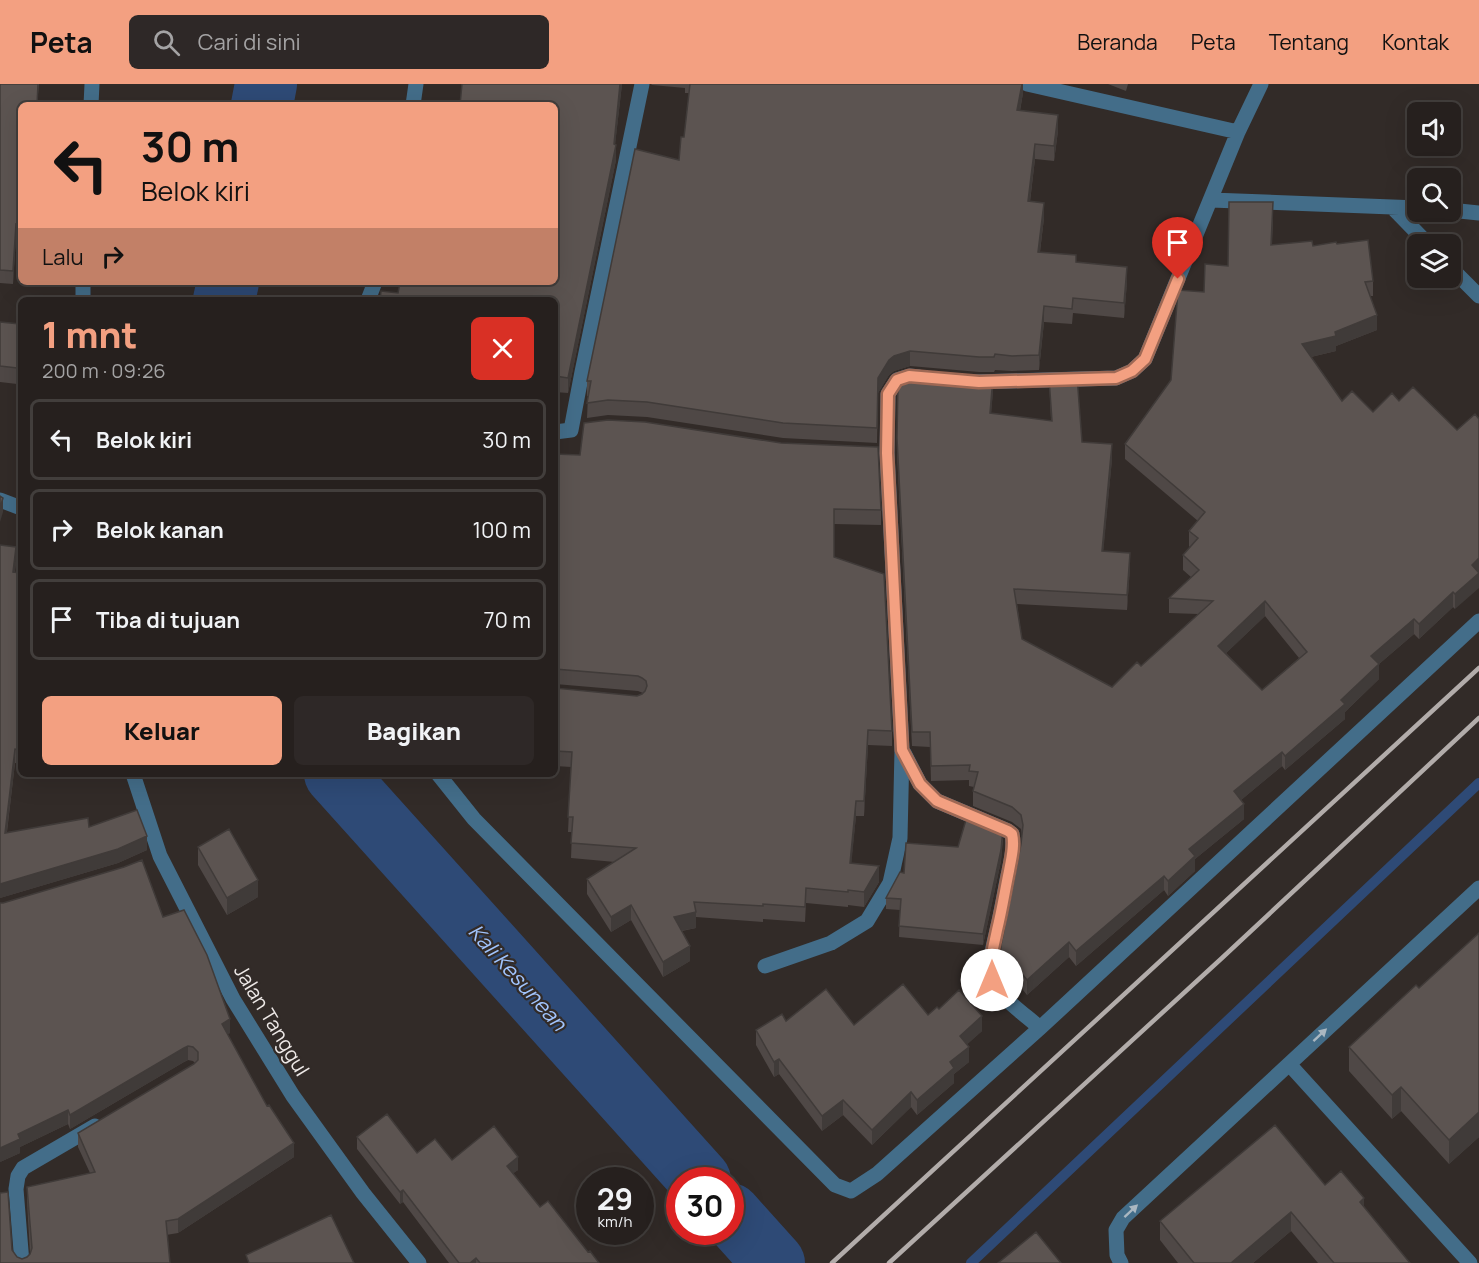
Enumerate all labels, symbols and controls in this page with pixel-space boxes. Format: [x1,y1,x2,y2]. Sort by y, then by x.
search box [129,15,549,69]
text: Peta [30,23,93,61]
icon: search [150,26,183,59]
text: Cari di sini [198,27,301,57]
text: Beranda [1077,28,1158,56]
text: Peta [1191,28,1236,56]
text: Tentang [1269,28,1349,56]
text: Kontak [1382,28,1449,56]
map controls [1407,102,1461,288]
button: sound [1407,102,1461,156]
text: 30 m [141,117,239,175]
icon: left [42,126,120,204]
button: search [1407,168,1461,222]
text: Belok kiri [141,172,250,209]
pin [1152,217,1203,279]
icon: arrive [1161,226,1194,259]
button: layers [1407,234,1461,288]
icon: right [96,240,129,273]
text: Lalu [42,242,84,272]
text: 1 mnt [42,310,137,359]
button: close [471,317,534,380]
text: 200 m · 09:26 [42,357,166,384]
icon: left [45,423,78,456]
text: Belok kiri [96,425,192,455]
text: 30 m [482,425,531,455]
icon: right [45,513,78,546]
text: Belok kanan [96,515,224,545]
text: 100 m [473,515,531,545]
icon: arrive [45,603,78,636]
text: Tiba di tujuan [96,605,240,635]
text: 70 m [483,605,531,635]
button: Keluar [42,696,282,765]
button: Bagikan [294,696,534,765]
water label: Kali Kesunean [463,918,574,1037]
position arrow [960,948,1024,1012]
street label: Jalan Tanggul [228,959,316,1081]
one-way arrow [1313,1029,1327,1043]
speed limit sign: 30 [666,1167,744,1245]
text: 29 [597,1178,633,1219]
one-way arrow [1123,1204,1138,1218]
text: km/h [598,1211,632,1232]

